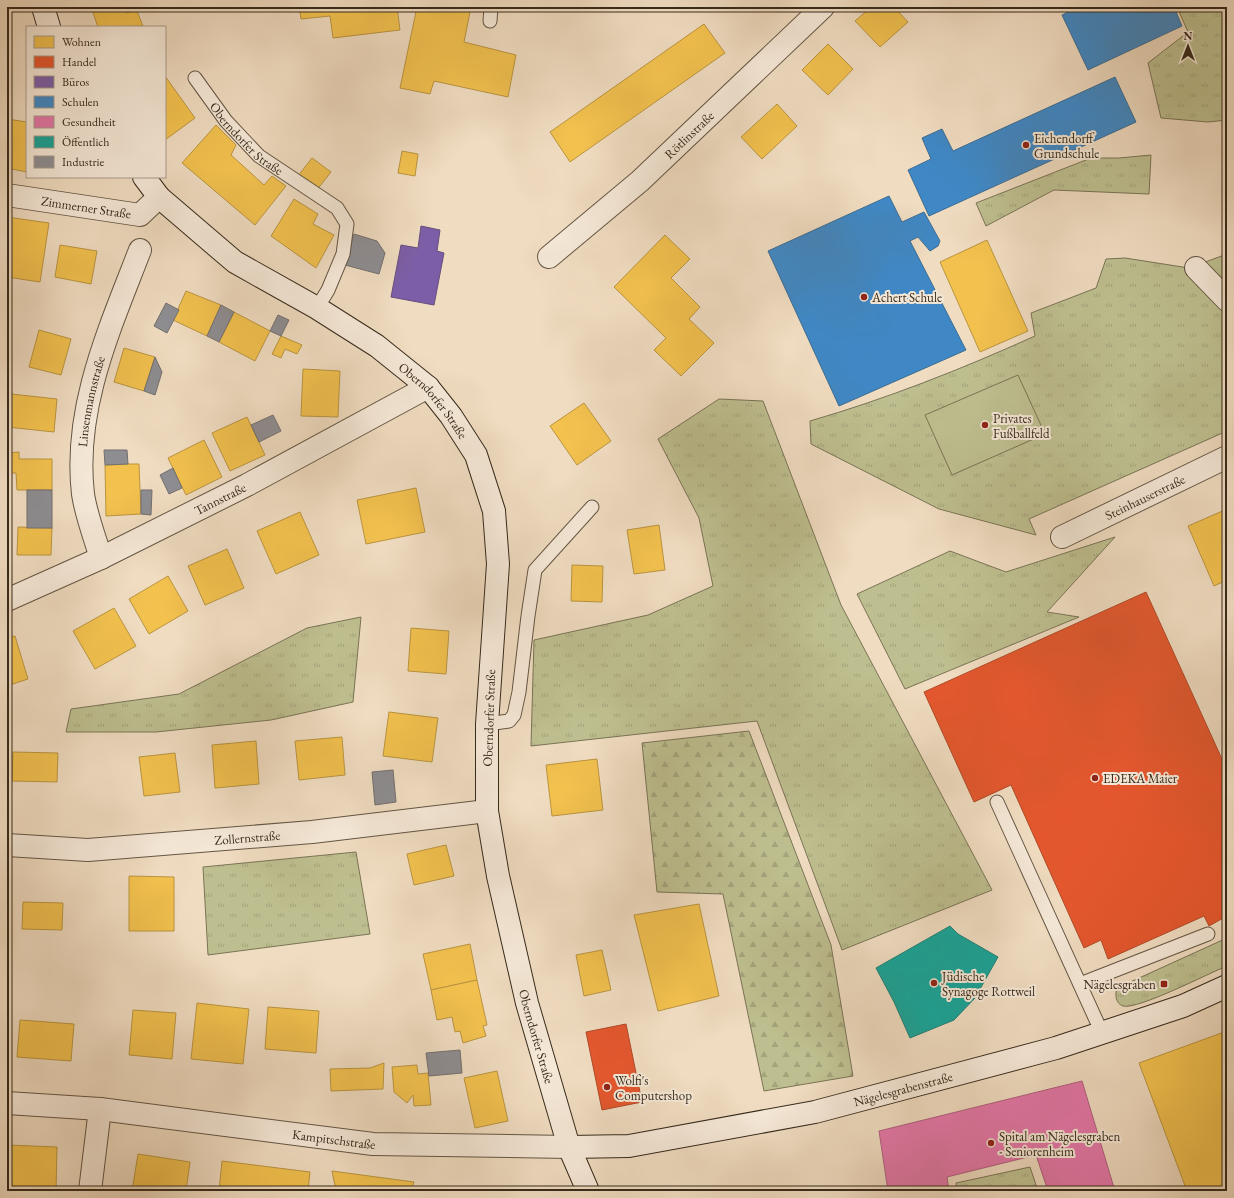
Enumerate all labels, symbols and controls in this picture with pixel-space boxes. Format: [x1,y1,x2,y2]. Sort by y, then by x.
legend [26,26,166,178]
north arrow [1168,26,1208,66]
text: N [1184,29,1193,43]
text: Wohnen [62,34,102,50]
text: Handel [62,54,97,70]
text: Büros [62,74,89,90]
text: Schulen [62,94,100,110]
street label: Oberndorfer Straße [206,98,287,178]
street label: Rötlinstraße [660,107,717,162]
text: Gesundheit [62,114,116,130]
place label: Eichendorff Grundschule [1034,130,1099,162]
text: Öffentlich [62,134,109,150]
marker: Eichendorff Grundschule [1021,140,1031,150]
text: Industrie [62,154,104,170]
street label: Zimmerner Straße [40,192,132,222]
place label: Achert Schule [871,289,942,306]
marker: Achert Schule [859,292,869,302]
street label: Linsenmannstraße [73,354,108,447]
street label: Oberndorfer Straße [395,358,472,442]
place label: Privates Fußballfeld [993,410,1050,442]
marker: Privates Fußballfeld [980,420,990,430]
street label: Steinhauserstraße [1102,470,1188,524]
street label: Tannstraße [191,478,249,519]
street label: Oberndorfer Straße [479,669,499,767]
place label: EDEKA Maier [1103,770,1178,787]
marker: EDEKA Maier [1090,773,1100,783]
street label: Zollernstraße [214,826,281,848]
place label: Jüdische Synagoge Rottweil [941,968,1035,1000]
place label: Nägelesgraben [1084,976,1156,993]
marker: Jüdische Synagoge Rottweil [929,978,939,988]
marker: Nägelesgraben [1159,979,1169,989]
street label: Oberndorfer Straße [516,987,558,1085]
street label: Nägelesgrabenstraße [851,1067,954,1110]
place label: Wolfi's Computershop [615,1072,692,1104]
marker: Wolfi's Computershop [602,1082,612,1092]
street label: Kampitschstraße [291,1125,377,1153]
place label: Spital am Nägelesgraben - Seniorenheim [999,1128,1120,1160]
marker: Spital am Nägelesgraben - Seniorenheim [986,1138,996,1148]

